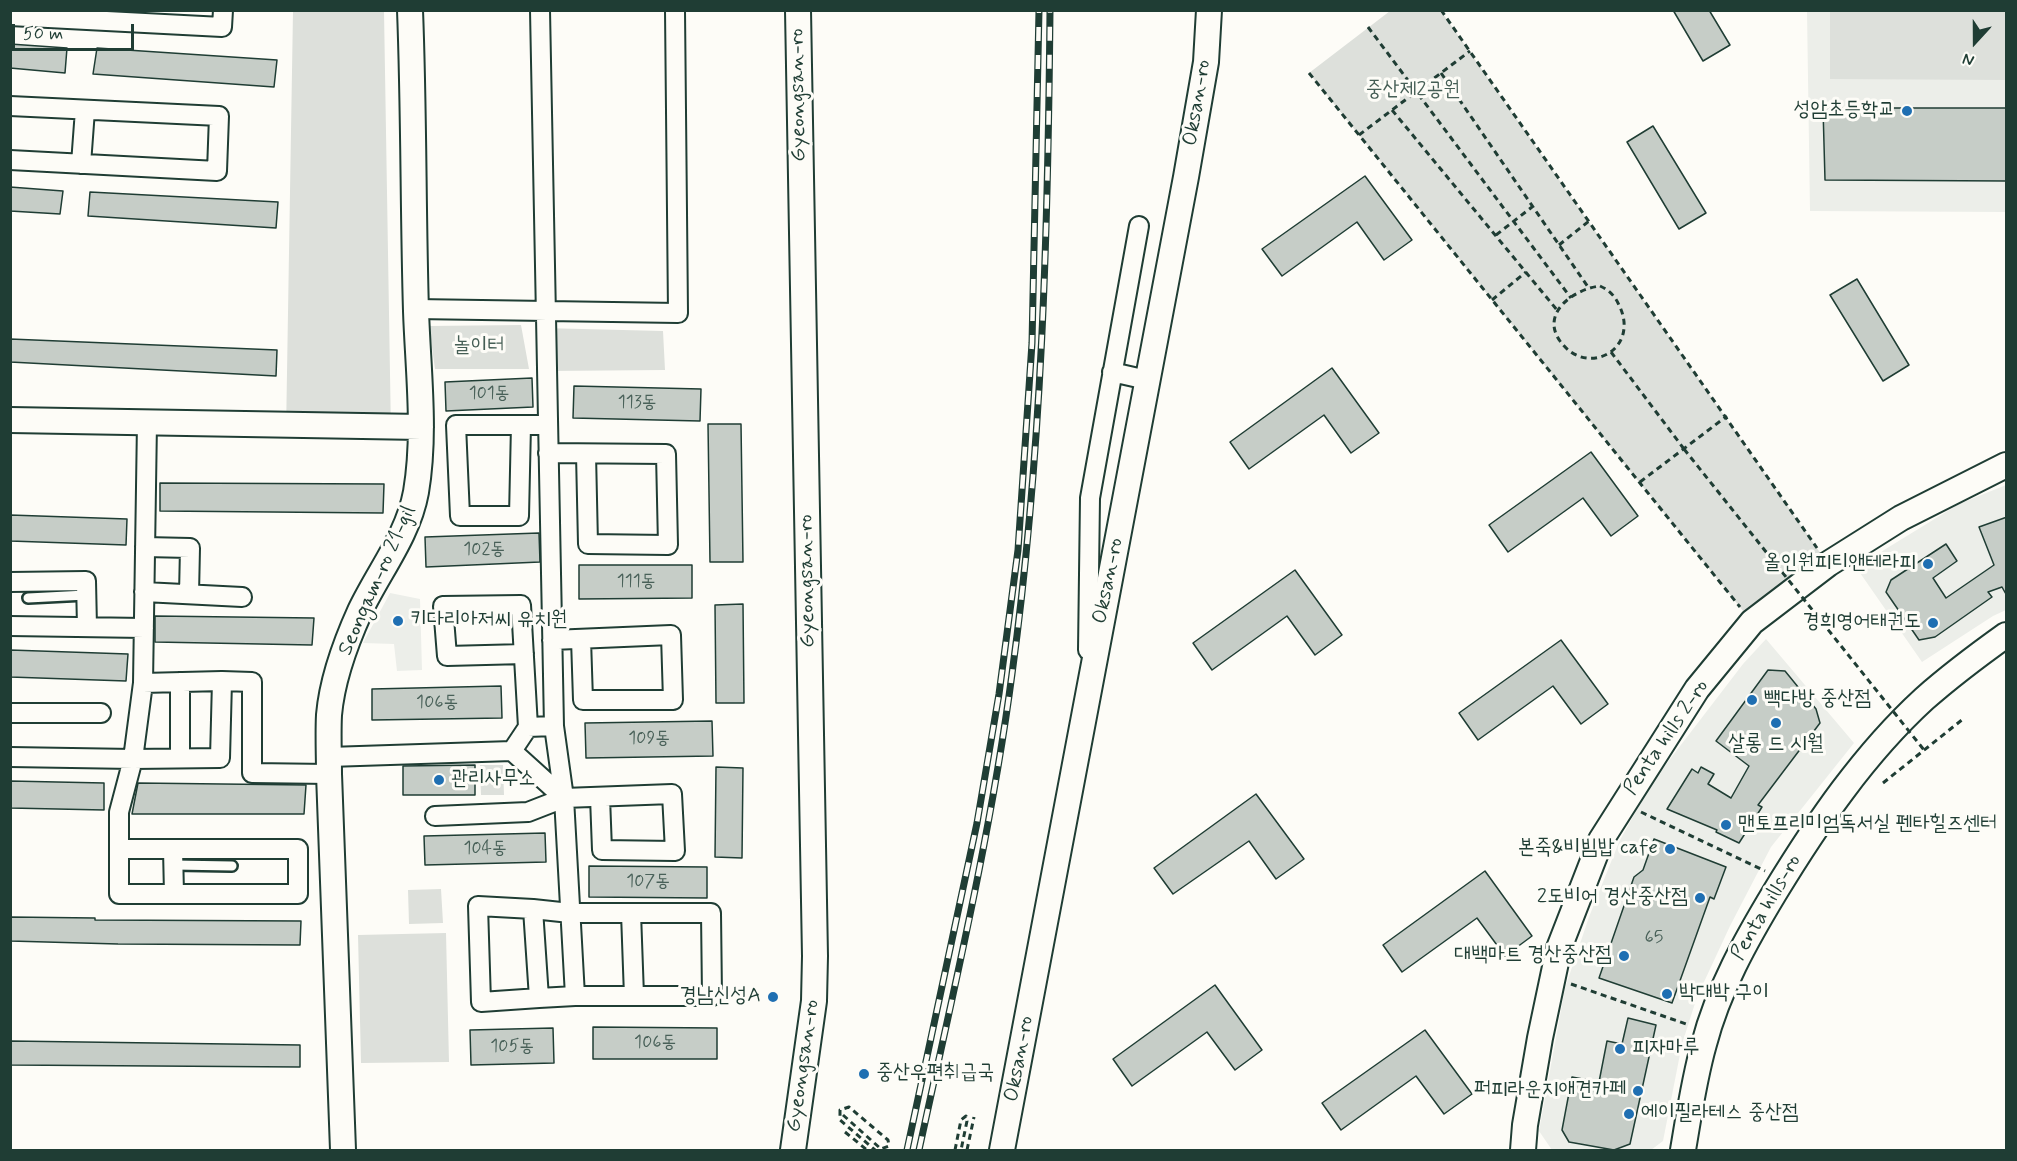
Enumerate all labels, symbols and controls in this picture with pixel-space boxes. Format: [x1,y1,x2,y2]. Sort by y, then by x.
scale bar [15,12,136,50]
north arrow [1945,12,2005,72]
text: 50 m [23,22,63,46]
street label: Gyeongsan-ro [785,28,813,162]
text: N [1960,48,1977,71]
street label: Oksan-ro [1179,58,1217,148]
park label: 중산제2공원 [1366,78,1460,104]
place label: 성암초등학교 [1794,98,1895,124]
marker: 성암초등학교 [1900,104,1914,118]
park label: 놀이터 [454,334,504,360]
house number: 101동 [469,383,509,405]
house number: 113동 [618,392,656,414]
street label: Seongam-ro 21-gil [334,502,422,660]
street label: Gyeongsan-ro [794,514,822,648]
street label: Oksan-ro [1088,536,1130,626]
house number: 102동 [463,539,505,561]
place label: 올인원피티앤테라피 [1764,551,1916,577]
marker: 올인원피티앤테라피 [1921,557,1935,571]
house number: 111동 [617,571,655,593]
place label: 키다리아저씨 유치원 [410,608,568,634]
place label: 경희영어태권도 [1803,610,1921,636]
marker: 키다리아저씨 유치원 [391,614,405,628]
marker: 경희영어태권도 [1926,616,1940,630]
street label: Penta hills 2-ro [1619,675,1715,801]
place label: 빽다방 중산점 [1764,687,1871,713]
house number: 106동 [416,692,458,714]
marker: 빽다방 중산점 [1745,693,1759,707]
marker: 살롱 드 시월 [1769,716,1783,730]
house number: 109동 [628,728,670,750]
place label: 살롱 드 시월 [1728,732,1824,758]
place label: 관리사무소 [451,767,535,793]
marker: 관리사무소 [432,773,446,787]
place label: 맨토프리미엄독서실 펜타힐즈센터 [1738,812,1997,838]
marker: 맨토프리미엄독서실 펜타힐즈센터 [1719,818,1733,832]
place label: 본죽&비빔밥 cafe [1518,836,1658,862]
house number: 104동 [463,838,507,860]
marker: 본죽&비빔밥 cafe [1663,842,1677,856]
street label: Penta hills-ro [1727,851,1807,965]
house number: 107동 [626,871,670,893]
place label: 2도비어 경산중산점 [1537,885,1688,911]
marker: 2도비어 경산중산점 [1693,891,1707,905]
house number: 65 [1645,927,1663,949]
place label: 대백마트 경산중산점 [1454,943,1612,969]
marker: 대백마트 경산중산점 [1617,949,1631,963]
place label: 박대박 구이 [1679,981,1769,1007]
place label: 경남신성A [680,984,761,1010]
marker: 박대박 구이 [1660,987,1674,1001]
marker: 경남신성A [766,990,780,1004]
street label: Gyeongsan-ro [782,998,826,1134]
street label: Oksan-ro [1000,1014,1040,1104]
house number: 106동 [634,1032,676,1054]
house number: 105동 [490,1036,534,1058]
place label: 피자마루 [1632,1036,1700,1062]
marker: 피자마루 [1613,1042,1627,1056]
place label: 중산우편취급국 [876,1061,994,1087]
marker: 중산우편취급국 [857,1067,871,1081]
place label: 퍼피라운지애견카페 [1474,1078,1626,1104]
marker: 퍼피라운지애견카페 [1631,1084,1645,1098]
place label: 에이필라테스 중산점 [1641,1101,1799,1127]
marker: 에이필라테스 중산점 [1622,1107,1636,1121]

